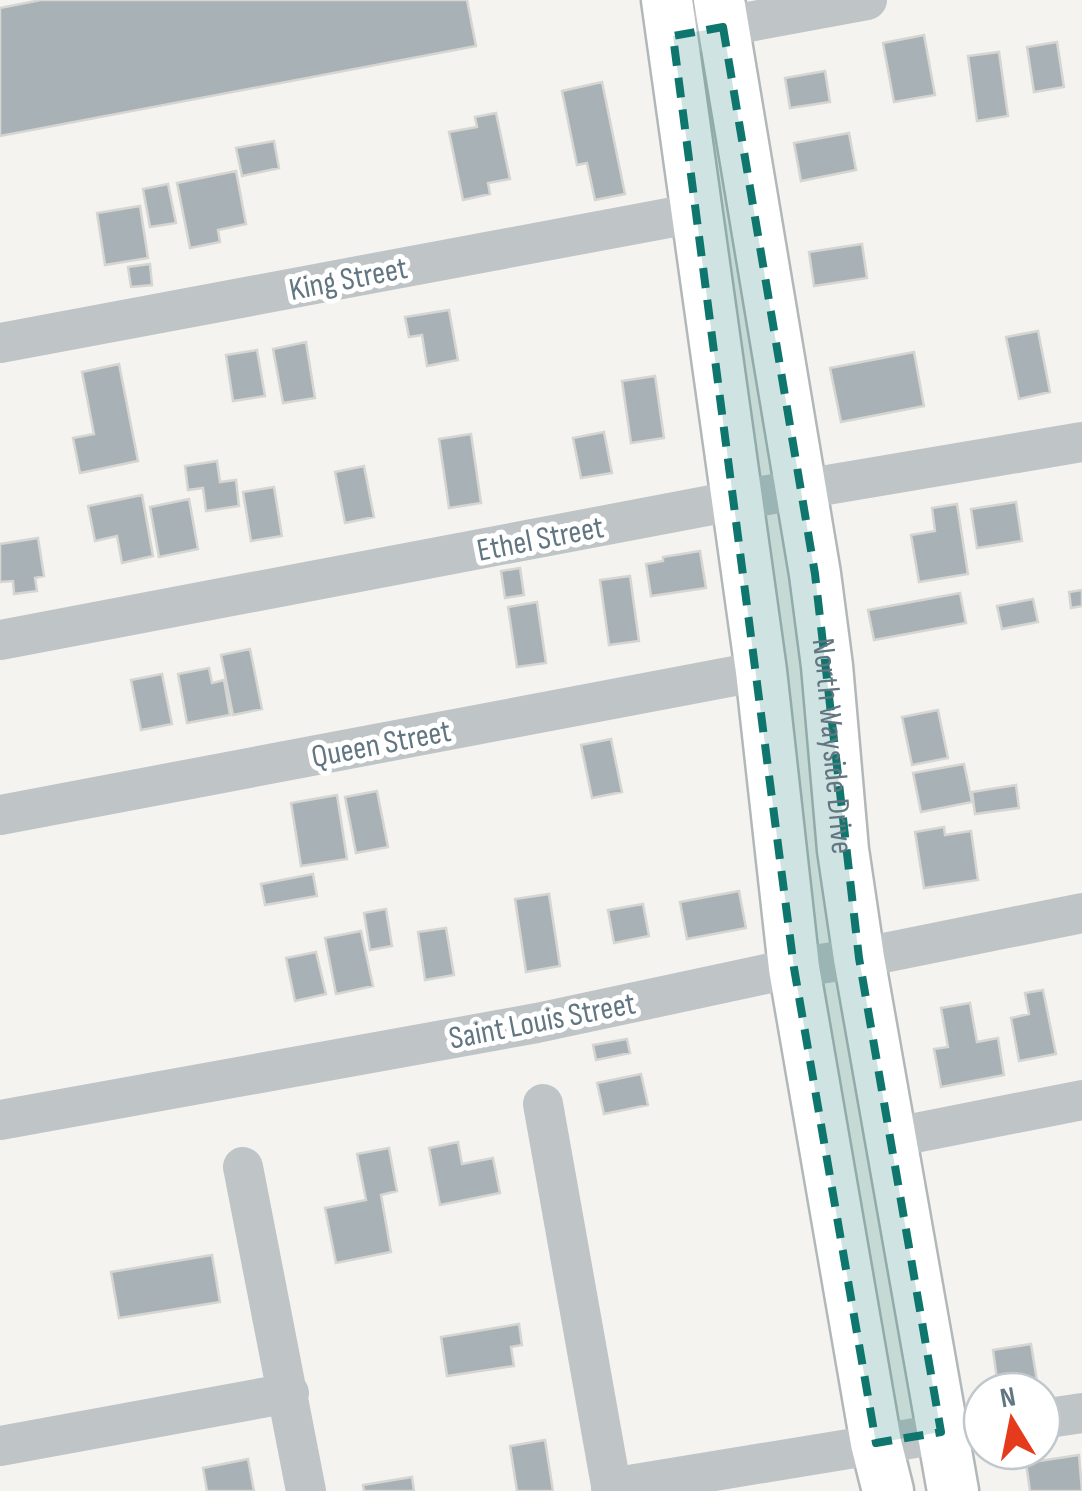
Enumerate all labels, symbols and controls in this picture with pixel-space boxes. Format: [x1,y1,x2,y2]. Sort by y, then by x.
street label: King Street [286,249,411,310]
street label: Ethel Street [474,508,607,571]
street label: North Wayside Drive [803,636,861,856]
street label: Queen Street [308,712,454,777]
street label: Saint Louis Street [446,984,639,1059]
north arrow [962,1371,1062,1471]
text: N [998,1380,1018,1415]

